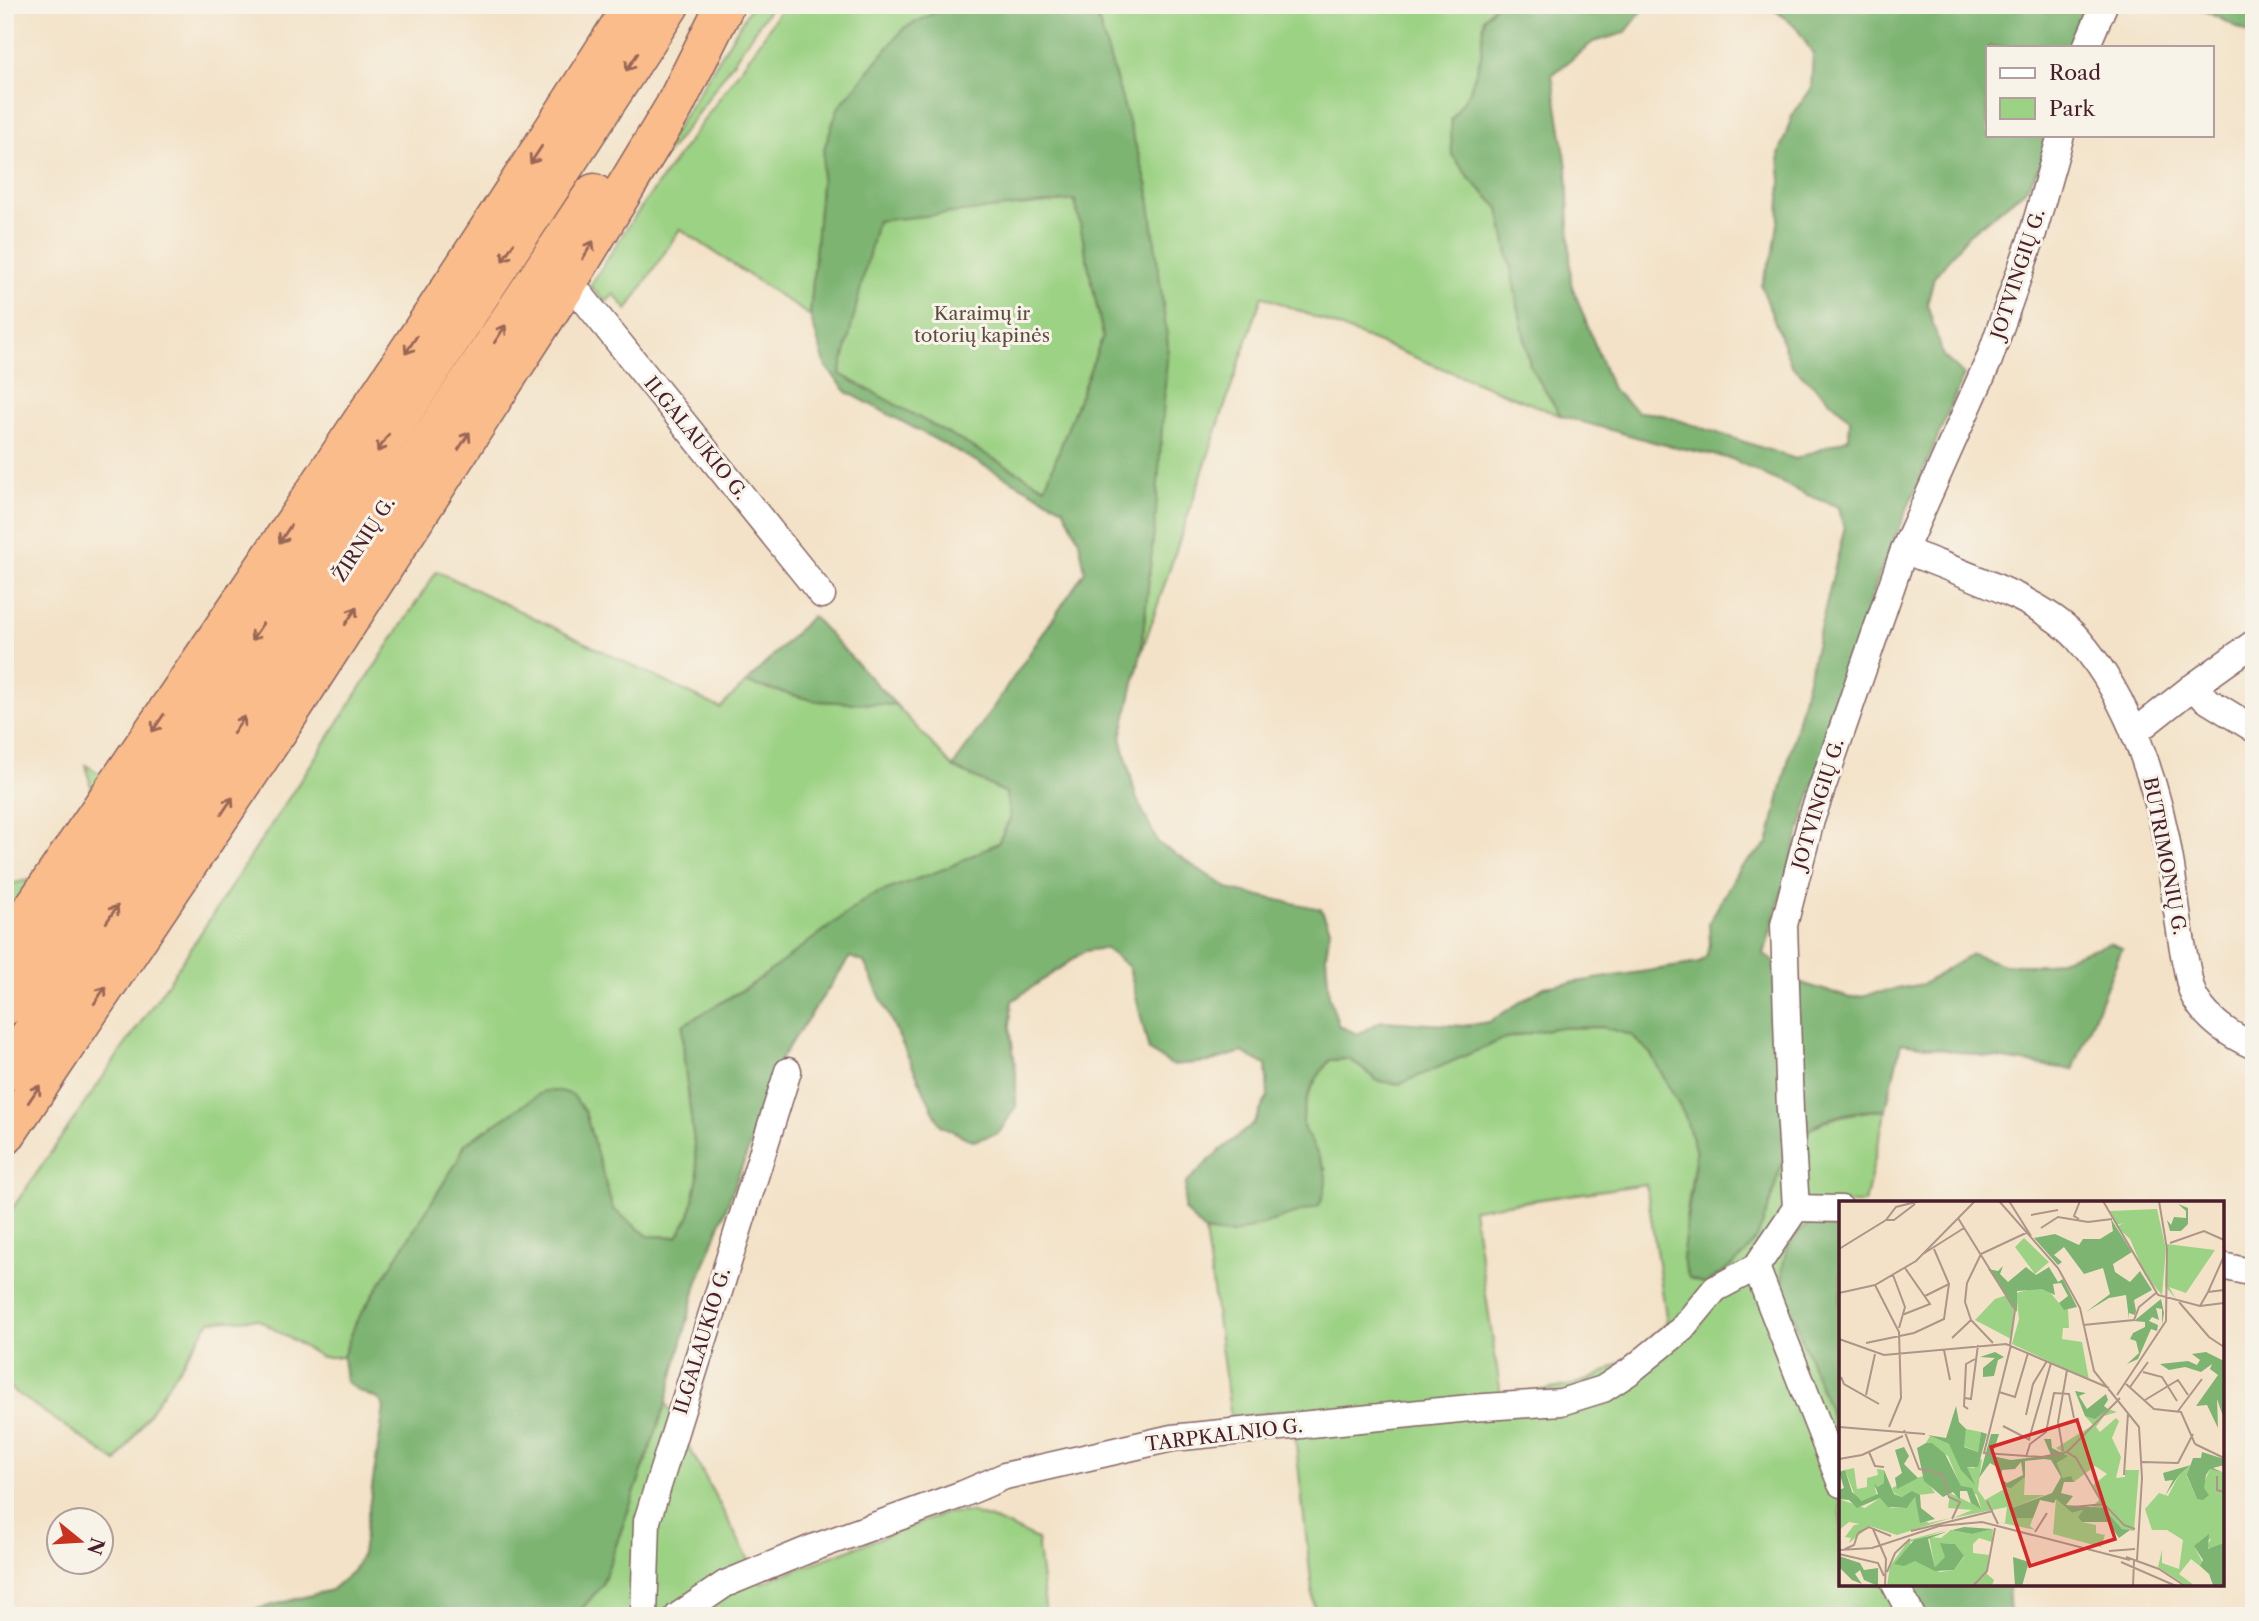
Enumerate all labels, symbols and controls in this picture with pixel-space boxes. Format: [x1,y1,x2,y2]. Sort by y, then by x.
legend [1986,46,2214,136]
one-way arrow [625,52,639,71]
text: Road [2049,60,2101,85]
text: Park [2049,96,2095,121]
one-way arrow [529,145,543,164]
street label: JOTVINGIŲ G. [1985,206,2050,345]
one-way arrow [581,241,595,261]
one-way arrow [500,242,514,262]
park label: Karaimų ir totorių kapinės [914,302,1050,347]
one-way arrow [493,324,507,344]
one-way arrow [403,334,417,354]
street label: ILGALAUKIO G. [639,372,753,504]
one-way arrow [456,432,471,451]
one-way arrow [376,433,391,452]
street label: ŽIRNIŲ G. [327,492,400,586]
one-way arrow [278,524,292,544]
one-way arrow [344,607,359,626]
one-way arrow [250,622,265,641]
one-way arrow [151,713,165,732]
one-way arrow [232,716,246,735]
street label: JOTVINGIŲ G. [1786,736,1849,875]
street label: BUTRIMONIŲ G. [2138,775,2192,937]
one-way arrow [220,797,234,817]
one-way arrow [105,905,119,924]
one-way arrow [93,986,107,1006]
one-way arrow [27,1085,41,1104]
inset map [1839,1201,2224,1586]
street label: ILGALAUKIO G. [669,1265,735,1417]
street label: TARPKALNIO G. [1144,1414,1304,1456]
north arrow [46,1506,116,1576]
text: N [82,1535,109,1558]

